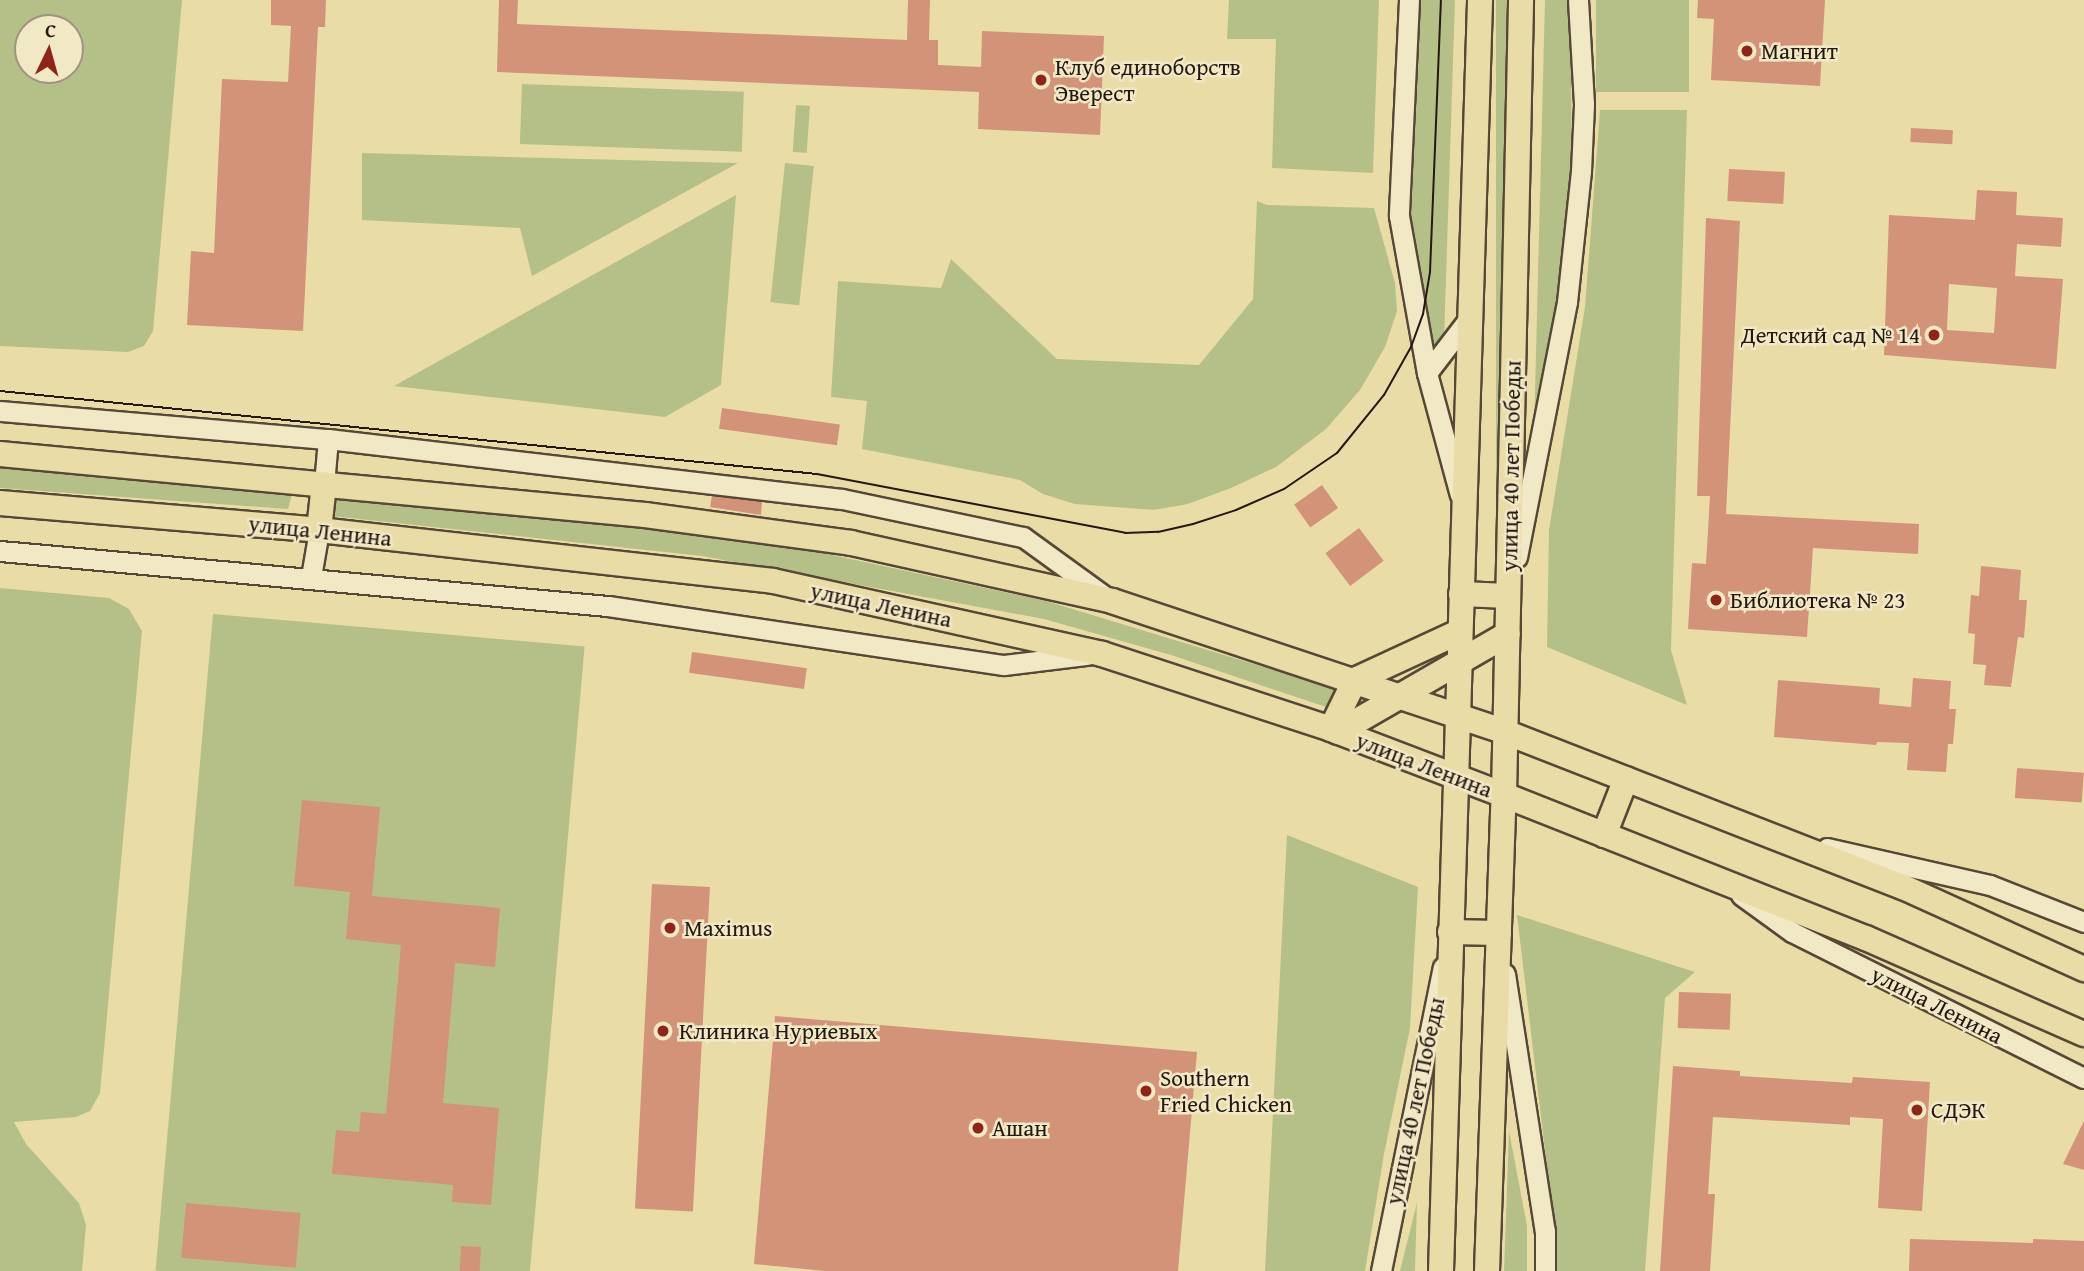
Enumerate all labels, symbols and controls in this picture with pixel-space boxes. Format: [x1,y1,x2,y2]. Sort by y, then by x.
north arrow [14,14,84,84]
text: С [44,16,57,44]
place label: Магнит [1761,37,1838,65]
marker: Магнит [1739,43,1755,59]
place label: Клуб единоборств Эверест [1055,53,1241,107]
marker: Клуб единоборств Эверест [1033,72,1049,88]
place label: Детский сад № 14 [1741,321,1920,349]
marker: Детский сад № 14 [1926,327,1942,343]
street label: улица 40 лет Победы [1495,360,1527,572]
street label: улица Ленина [247,510,393,552]
street label: улица Ленина [808,577,954,633]
place label: Библиотека № 23 [1730,586,1905,614]
marker: Библиотека № 23 [1708,592,1724,608]
street label: улица Ленина [1352,726,1496,804]
place label: Maximus [684,914,772,942]
marker: Maximus [662,920,678,936]
street label: улица Ленина [1867,960,2007,1050]
street label: улица 40 лет Победы [1379,995,1451,1207]
place label: Клиника Нуриевых [679,1017,877,1045]
marker: Клиника Нуриевых [653,1021,673,1041]
place label: Southern Fried Chicken [1160,1064,1292,1118]
marker: Southern Fried Chicken [1138,1083,1154,1099]
place label: СДЭК [1931,1096,1985,1124]
marker: СДЭК [1909,1102,1925,1118]
place label: Ашан [992,1114,1048,1142]
marker: Ашан [970,1120,986,1136]

